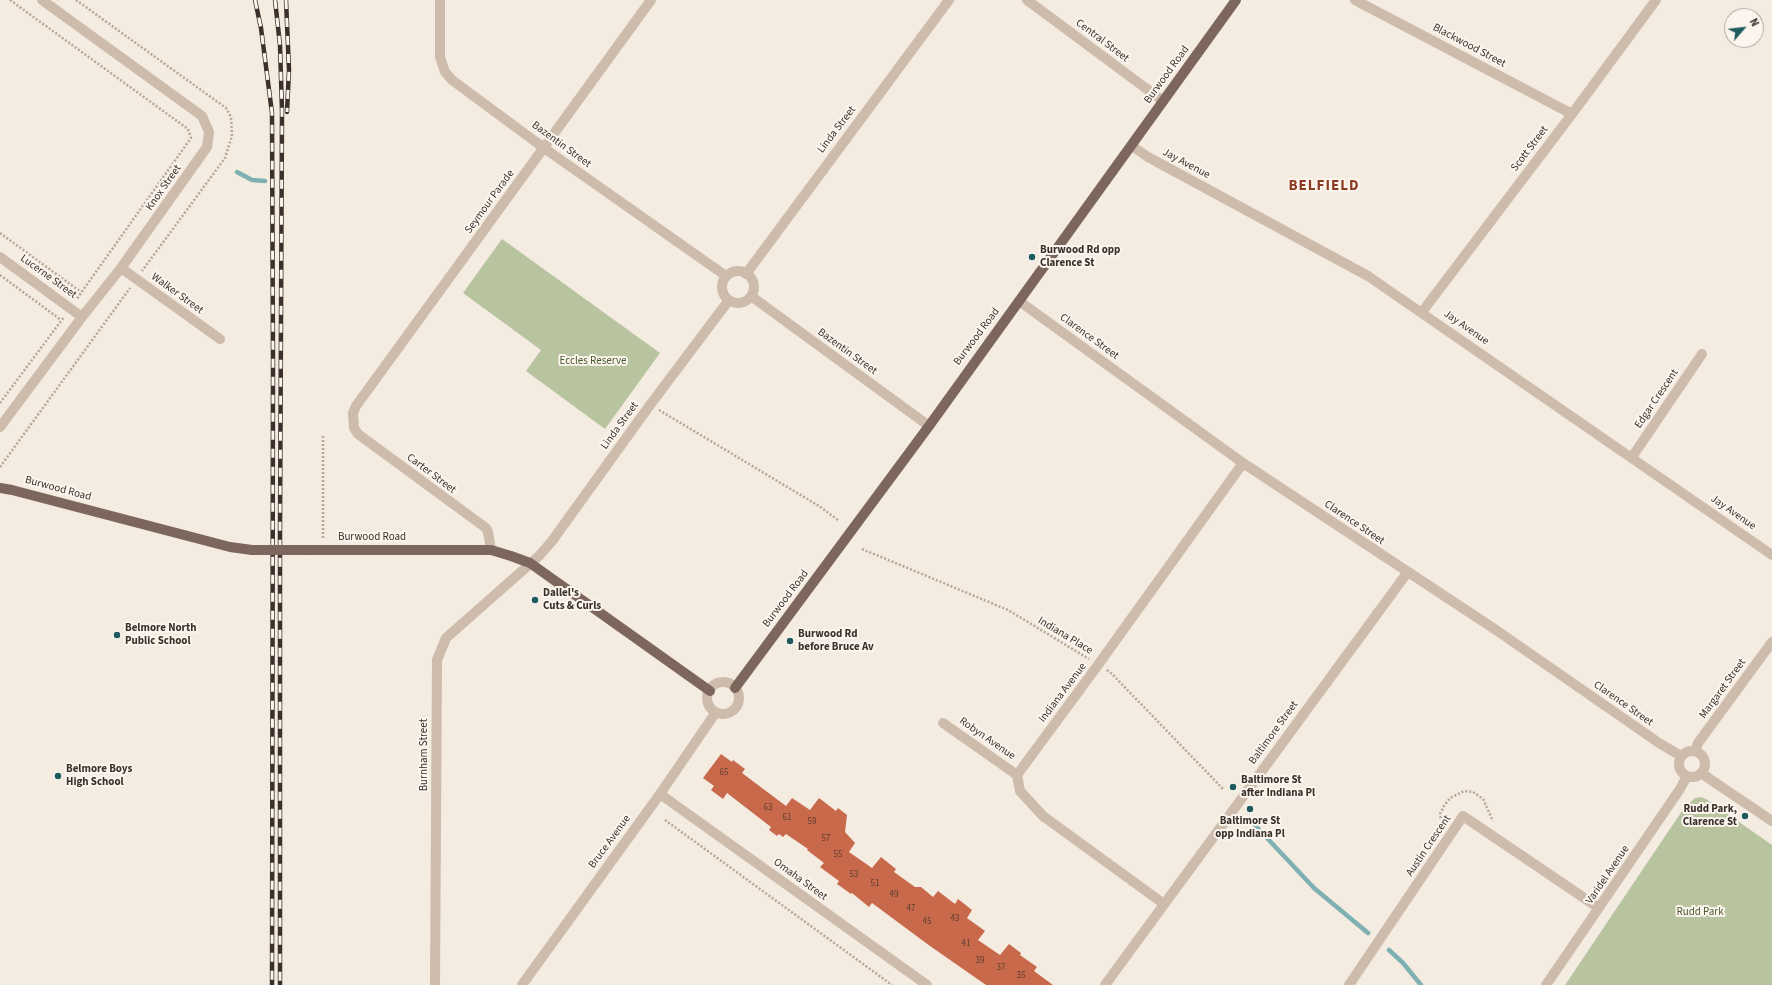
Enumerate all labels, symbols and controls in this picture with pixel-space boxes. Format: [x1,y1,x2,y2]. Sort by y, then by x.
north arrow [1724,8,1764,48]
text: N [1746,16,1762,29]
street label: Central Street [1073,17,1131,65]
street label: Blackwood Street [1430,21,1508,71]
street label: Burwood Road [1142,44,1192,106]
street label: Linda Street [815,104,859,156]
street label: Bazentin Street [529,119,593,171]
street label: Scott Street [1509,124,1551,174]
street label: Jay Avenue [1160,146,1212,182]
street label: Knox Street [143,163,185,213]
street label: Seymour Parade [462,168,518,236]
district label: BELFIELD [1289,178,1359,196]
place label: Burwood Rd opp Clarence St [1040,244,1120,270]
street label: Lucerne Street [17,252,79,302]
marker: Burwood Rd opp Clarence St [1027,252,1037,262]
street label: Walker Street [148,271,206,317]
street label: Burwood Road [951,306,1003,368]
street label: Jay Avenue [1441,308,1491,348]
street label: Clarence Street [1057,311,1121,363]
street label: Bazentin Street [815,326,879,378]
park label: Eccles Reserve [560,355,626,369]
street label: Edgar Crescent [1632,367,1682,431]
street label: Linda Street [598,400,642,452]
street label: Carter Street [404,451,458,497]
street label: Burwood Road [23,474,93,504]
street label: Jay Avenue [1708,493,1758,533]
street label: Clarence Street [1321,498,1387,548]
street label: Burwood Road [338,531,406,545]
street label: Burwood Road [760,568,812,630]
place label: Dallel's Cuts & Curls [543,587,601,613]
marker: Dallel's Cuts & Curls [530,595,540,605]
street label: Indiana Place [1035,614,1095,658]
place label: Belmore North Public School [125,622,196,648]
place label: Burwood Rd before Bruce Av [798,628,874,654]
marker: Belmore North Public School [112,630,122,640]
marker: Burwood Rd before Bruce Av [785,636,795,646]
street label: Margaret Street [1697,657,1749,721]
street label: Indiana Avenue [1036,661,1090,725]
street label: Clarence Street [1591,679,1655,729]
street label: Baltimore Street [1247,699,1301,767]
street label: Robyn Avenue [956,715,1018,763]
street label: Burnham Street [418,719,432,791]
place label: Belmore Boys High School [66,763,132,789]
house number: 65 [720,768,728,778]
marker: Belmore Boys High School [53,771,63,781]
place label: Baltimore St after Indiana Pl [1241,774,1315,800]
marker: Baltimore St after Indiana Pl [1228,782,1238,792]
house number: 63 [764,803,772,813]
place label: Rudd Park, Clarence St [1683,803,1737,829]
marker: Baltimore St opp Indiana Pl [1245,804,1255,814]
marker: Rudd Park, Clarence St [1740,811,1750,821]
street label: Bruce Avenue [586,813,634,871]
house number: 61 [783,813,791,823]
street label: Austin Crescent [1404,813,1454,879]
place label: Baltimore St opp Indiana Pl [1215,815,1285,841]
house number: 59 [808,817,816,827]
house number: 57 [822,834,830,844]
street label: Varidel Avenue [1584,843,1632,907]
house number: 55 [834,850,842,860]
street label: Omaha Street [771,856,829,904]
house number: 53 [850,870,858,880]
house number: 51 [871,879,879,889]
house number: 49 [890,890,898,900]
house number: 47 [907,904,915,914]
park label: Rudd Park [1676,906,1724,920]
house number: 43 [951,914,959,924]
house number: 45 [923,917,931,927]
house number: 41 [962,939,970,949]
house number: 39 [976,956,984,966]
house number: 37 [997,963,1005,973]
house number: 35 [1017,971,1025,981]

